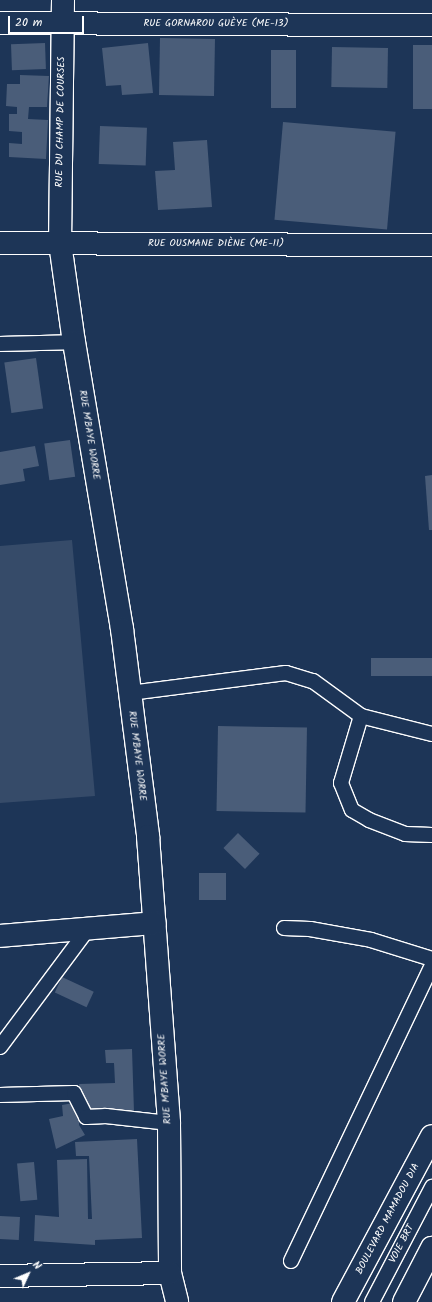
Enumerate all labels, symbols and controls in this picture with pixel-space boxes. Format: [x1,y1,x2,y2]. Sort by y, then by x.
scale bar [10,8,86,34]
text: 20 m [15,13,42,32]
street label: RUE GORNAROU GUÈYE (ME-13) [143,18,289,30]
street label: RUE DU CHAMP DE COURSES [54,56,68,188]
street label: RUE OUSMANE DIÈNE (ME-11) [148,238,284,250]
street label: RUE M'BAYE WORRE [76,389,102,481]
street label: RUE M'BAYE WORRE [126,710,148,802]
street label: RUE M'BAYE WORRE [156,1033,174,1125]
street label: BOULEVARD MAMADOU DIA [354,1162,422,1276]
street label: VOIE BRT [387,1223,417,1265]
north arrow [8,1254,48,1294]
text: N [28,1257,46,1274]

